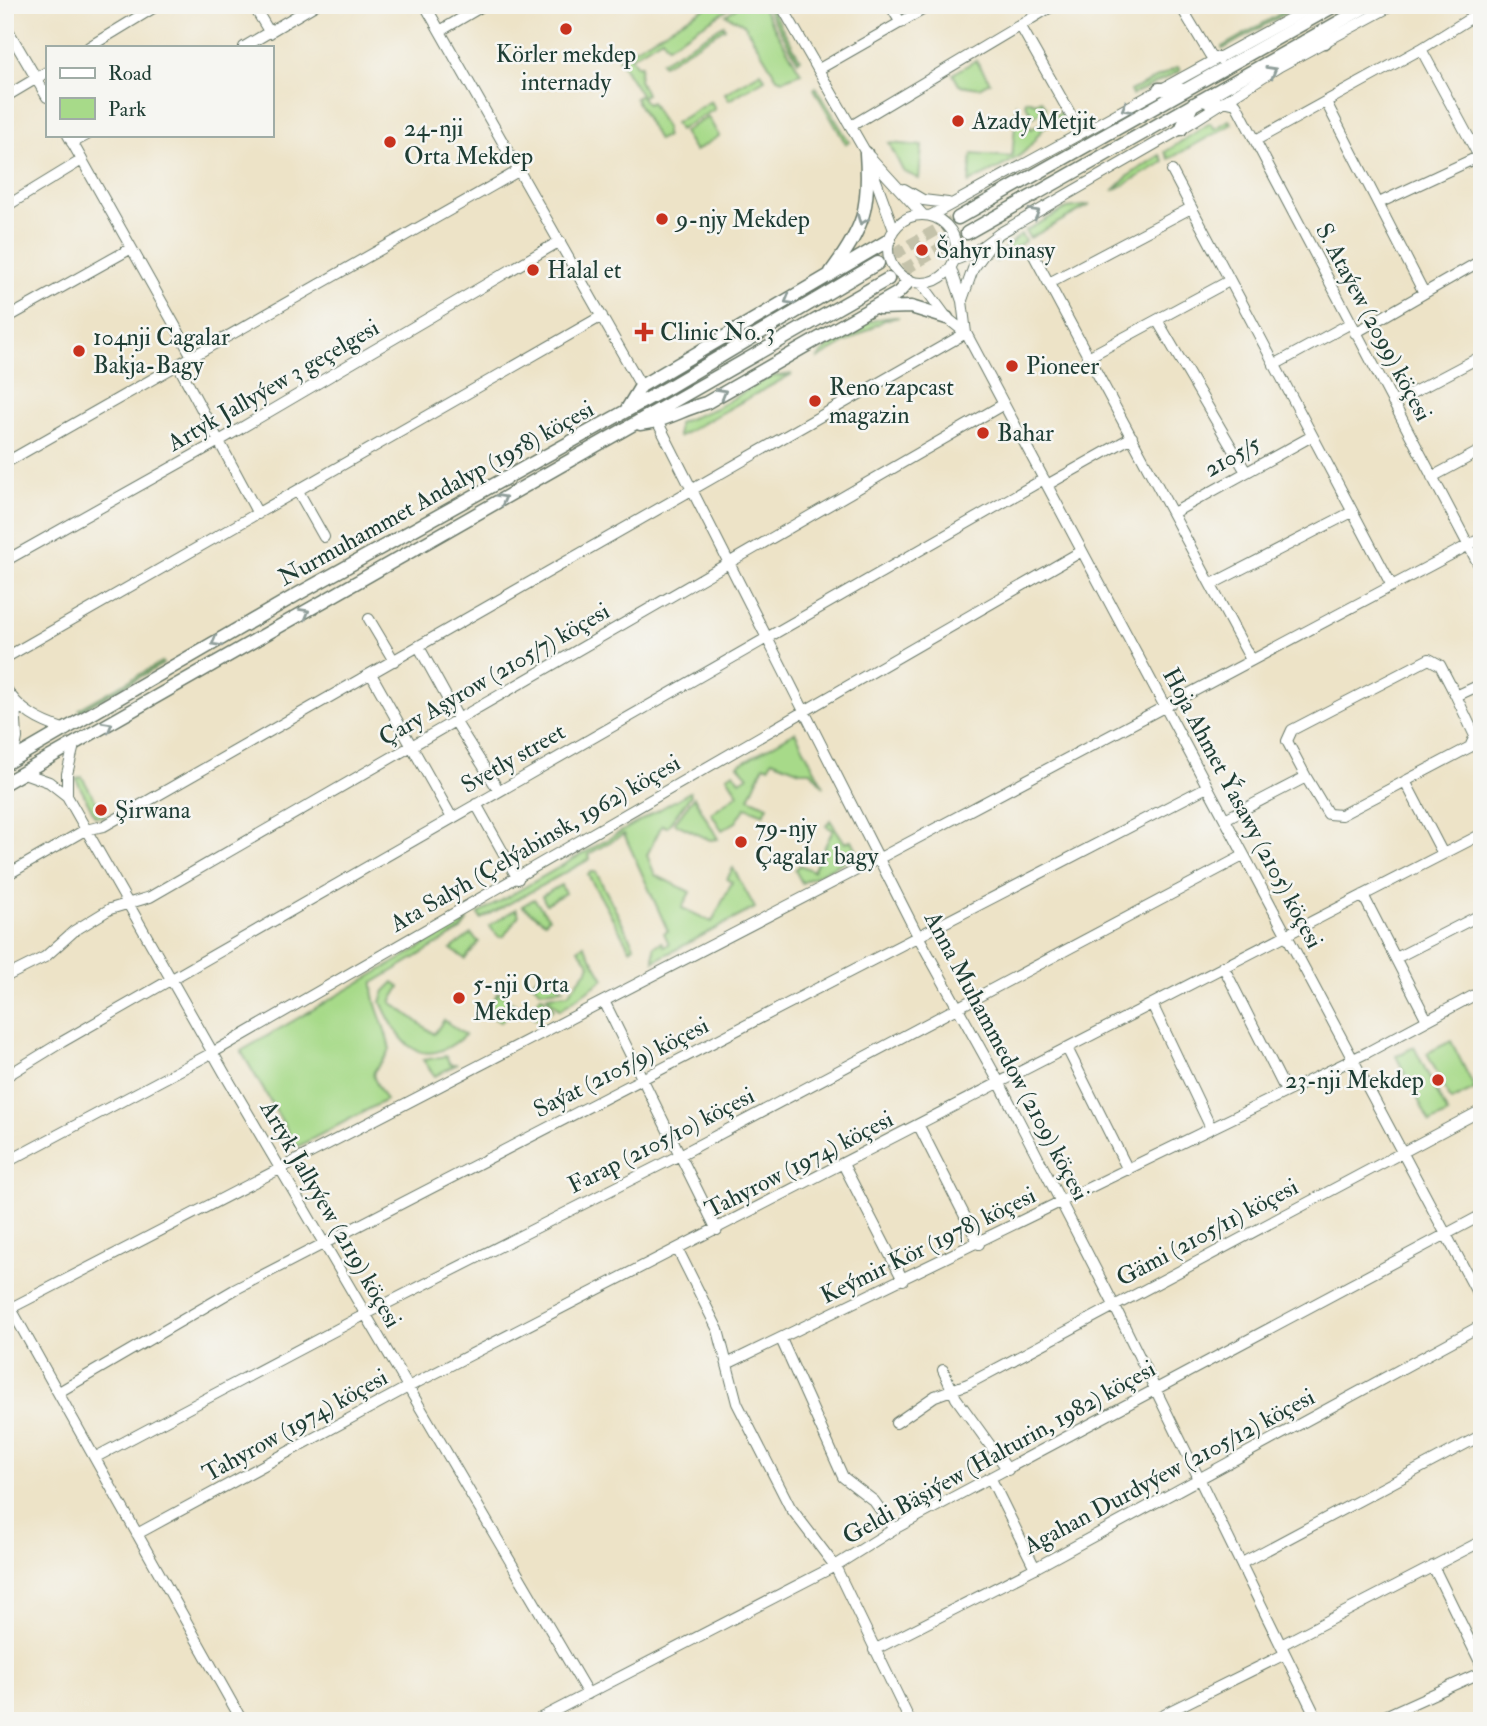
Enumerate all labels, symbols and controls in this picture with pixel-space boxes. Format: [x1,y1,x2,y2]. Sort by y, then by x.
marker: Körler mekdep internady [558,21,574,37]
place label: Körler mekdep internady [496,39,636,98]
legend [46,46,273,136]
text: Road [108,60,153,87]
one-way arrow [1264,66,1277,79]
text: Park [108,96,146,123]
one-way arrow [1120,100,1133,113]
place label: Azady Metjit [971,106,1097,137]
place label: 24-nji Orta Mekdep [404,113,533,172]
marker: Azady Metjit [950,113,966,129]
marker: 24-nji Orta Mekdep [382,134,398,150]
place label: 9-njy Mekdep [674,204,810,235]
one-way arrow [1027,208,1040,221]
marker: 9-njy Mekdep [654,211,670,227]
one-way arrow [856,213,870,225]
street label: S. Ataýew (2099) köçesi [1308,218,1439,427]
place label: Šahyr binasy [936,234,1056,266]
marker: Šahyr binasy [914,242,930,258]
place label: Halal et [547,255,622,286]
marker: Halal et [525,262,541,278]
one-way arrow [784,292,797,305]
street label: Artyk Jallyýew 3 geçelgesi [161,312,385,459]
place label: Clinic No. 3 [660,317,775,348]
place label: 104nji Cagalar Bakja-Bagy [93,322,230,381]
marker: Clinic No. 3 [634,322,654,342]
marker: 104nji Cagalar Bakja-Bagy [71,343,87,359]
place label: Pioneer [1026,351,1099,382]
marker: Pioneer [1004,358,1020,374]
place label: Reno zapcast magazin [829,372,954,431]
one-way arrow [715,388,727,401]
marker: Reno zapcast magazin [807,393,823,409]
street label: Nurmuhammet Andalyp (1958) köçesi [273,394,600,593]
place label: Bahar [997,418,1054,449]
marker: Bahar [975,425,991,441]
street label: 2105/5 [1199,428,1266,485]
one-way arrow [495,494,508,507]
street label: Çary Aşyrow (2105/7) köçesi [373,596,615,753]
one-way arrow [298,608,311,621]
one-way arrow [211,633,224,646]
street label: Hoja Ahmet Ýasawy (2105) köçesi [1155,662,1331,954]
street label: Svetly street [456,716,571,801]
one-way arrow [100,721,113,734]
street label: Ata Salyh (Çelýabinsk, 1962) köçesi [384,747,686,940]
place label: Şirwana [115,795,192,826]
marker: Şirwana [93,802,109,818]
place label: 79-njy Çagalar bagy [755,813,879,872]
marker: 79-njy Çagalar bagy [733,834,749,850]
street label: Anna Muhammedow (2109) köçesi [917,905,1096,1206]
place label: 5-nji Orta Mekdep [473,969,570,1028]
marker: 5-nji Orta Mekdep [451,990,467,1006]
street label: Saýat (2105/9) köçesi [528,1010,714,1125]
place label: 23-nji Mekdep [1285,1065,1424,1096]
marker: 23-nji Mekdep [1430,1072,1446,1088]
street label: Farap (2105/10) köçesi [563,1080,760,1201]
street label: Artyk Jallyýew (2119) köçesi [252,1094,408,1334]
street label: Tahyrow (1974) köçesi [700,1104,899,1225]
street label: Gämi (2105/11) köçesi [1111,1171,1304,1293]
street label: Keýmir Kör (1978) köçesi [815,1180,1041,1311]
street label: Geldi Bäşiýew (Halturin, 1982) köçesi [837,1353,1161,1552]
street label: Tahyrow (1974) köçesi [197,1362,393,1489]
street label: Agahan Durdyýew (2105/12) köçesi [1017,1381,1320,1562]

